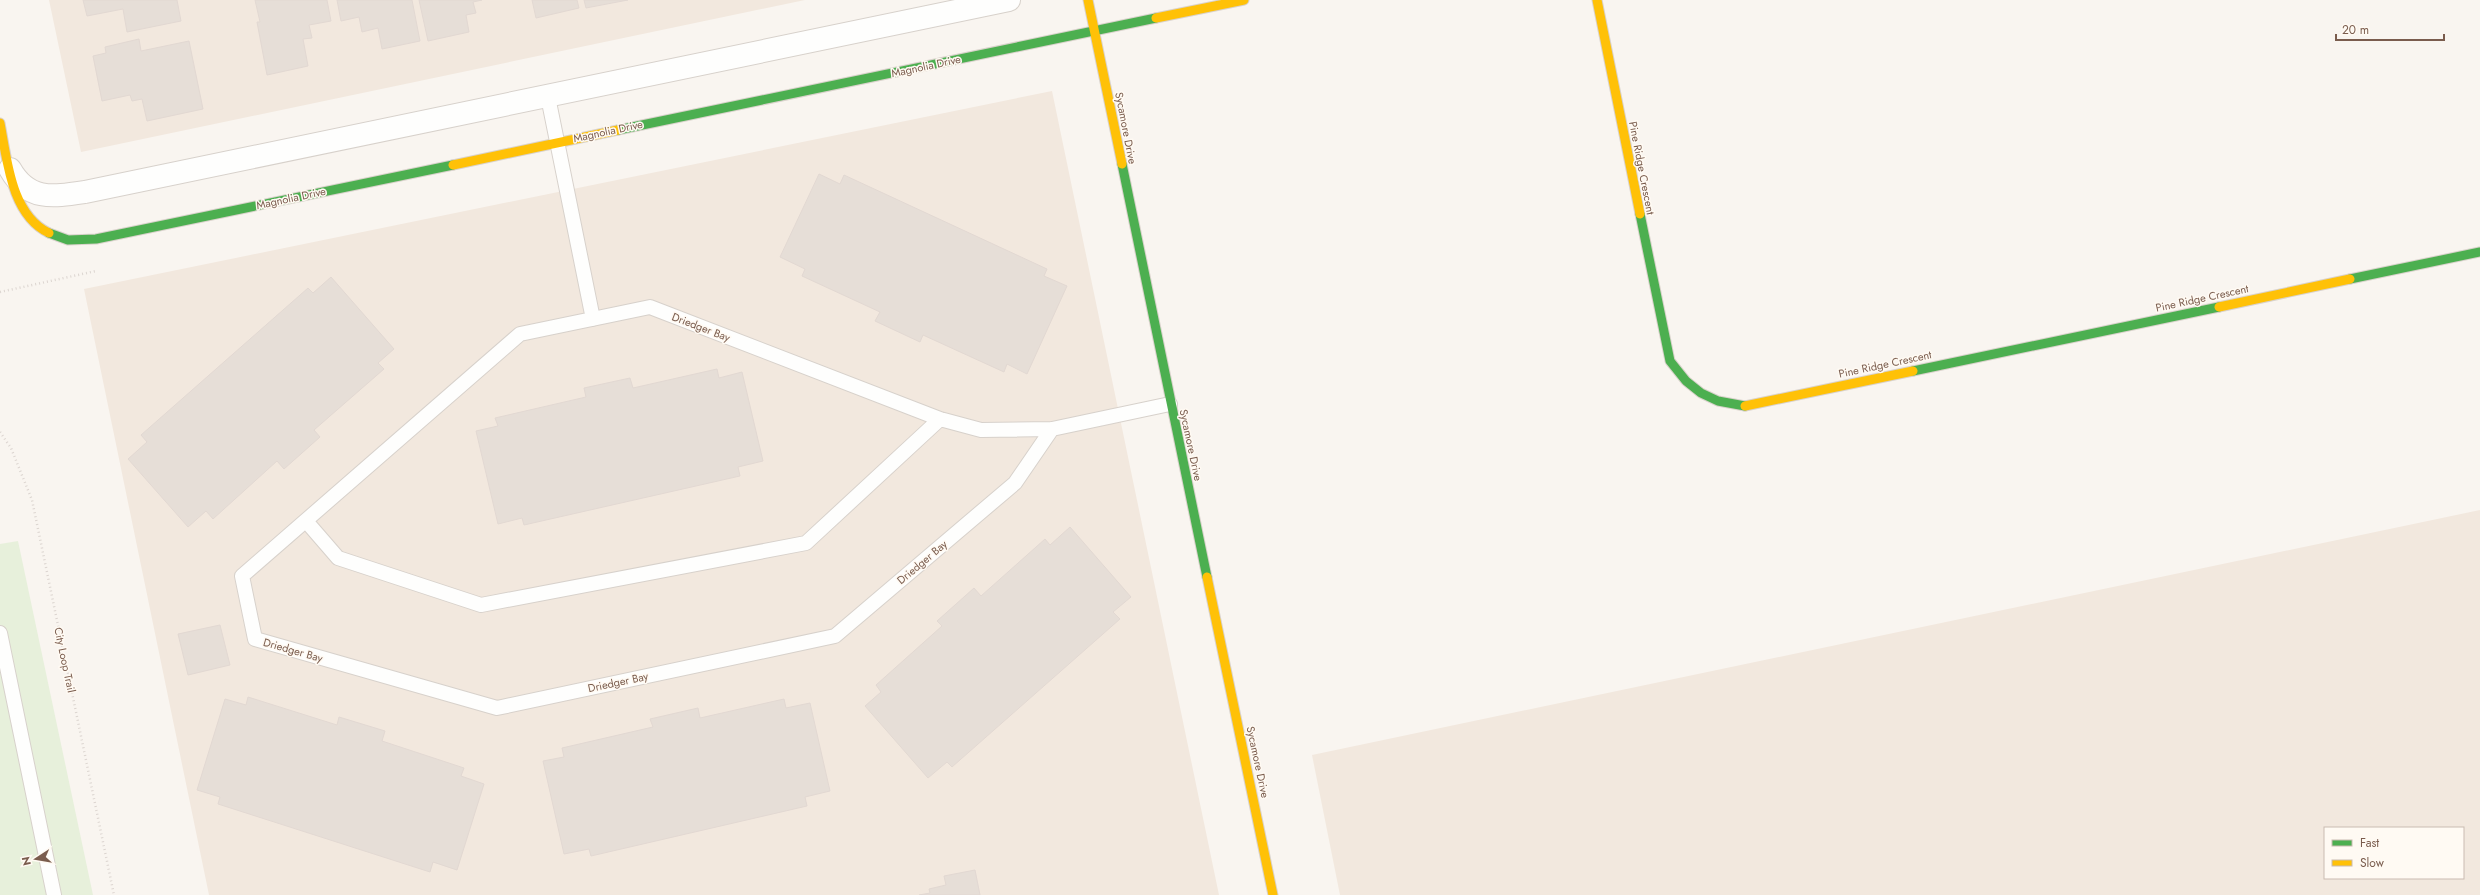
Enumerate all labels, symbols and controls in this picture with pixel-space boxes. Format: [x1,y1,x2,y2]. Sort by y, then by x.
scale bar [2336,16,2444,42]
text: 20 m [2342,21,2369,39]
street label: Magnolia Drive [890,51,963,81]
street label: Sycamore Drive [1111,91,1141,166]
street label: Magnolia Drive [572,116,645,146]
street label: Pine Ridge Crescent [1625,120,1659,216]
street label: Magnolia Drive [255,183,328,213]
street label: Pine Ridge Crescent [2154,280,2250,316]
street label: Driedger Bay [670,309,733,346]
street label: Pine Ridge Crescent [1837,346,1933,382]
street label: Sycamore Drive [1176,408,1206,483]
street label: Driedger Bay [893,536,951,588]
street label: City Loop Trail [50,626,80,694]
street label: Driedger Bay [261,634,325,666]
street label: Driedger Bay [586,668,650,696]
street label: Sycamore Drive [1243,725,1273,800]
legend [2324,827,2464,879]
text: Fast [2360,834,2379,852]
north arrow [16,839,56,879]
text: Slow [2360,854,2385,872]
text: N [17,855,35,867]

